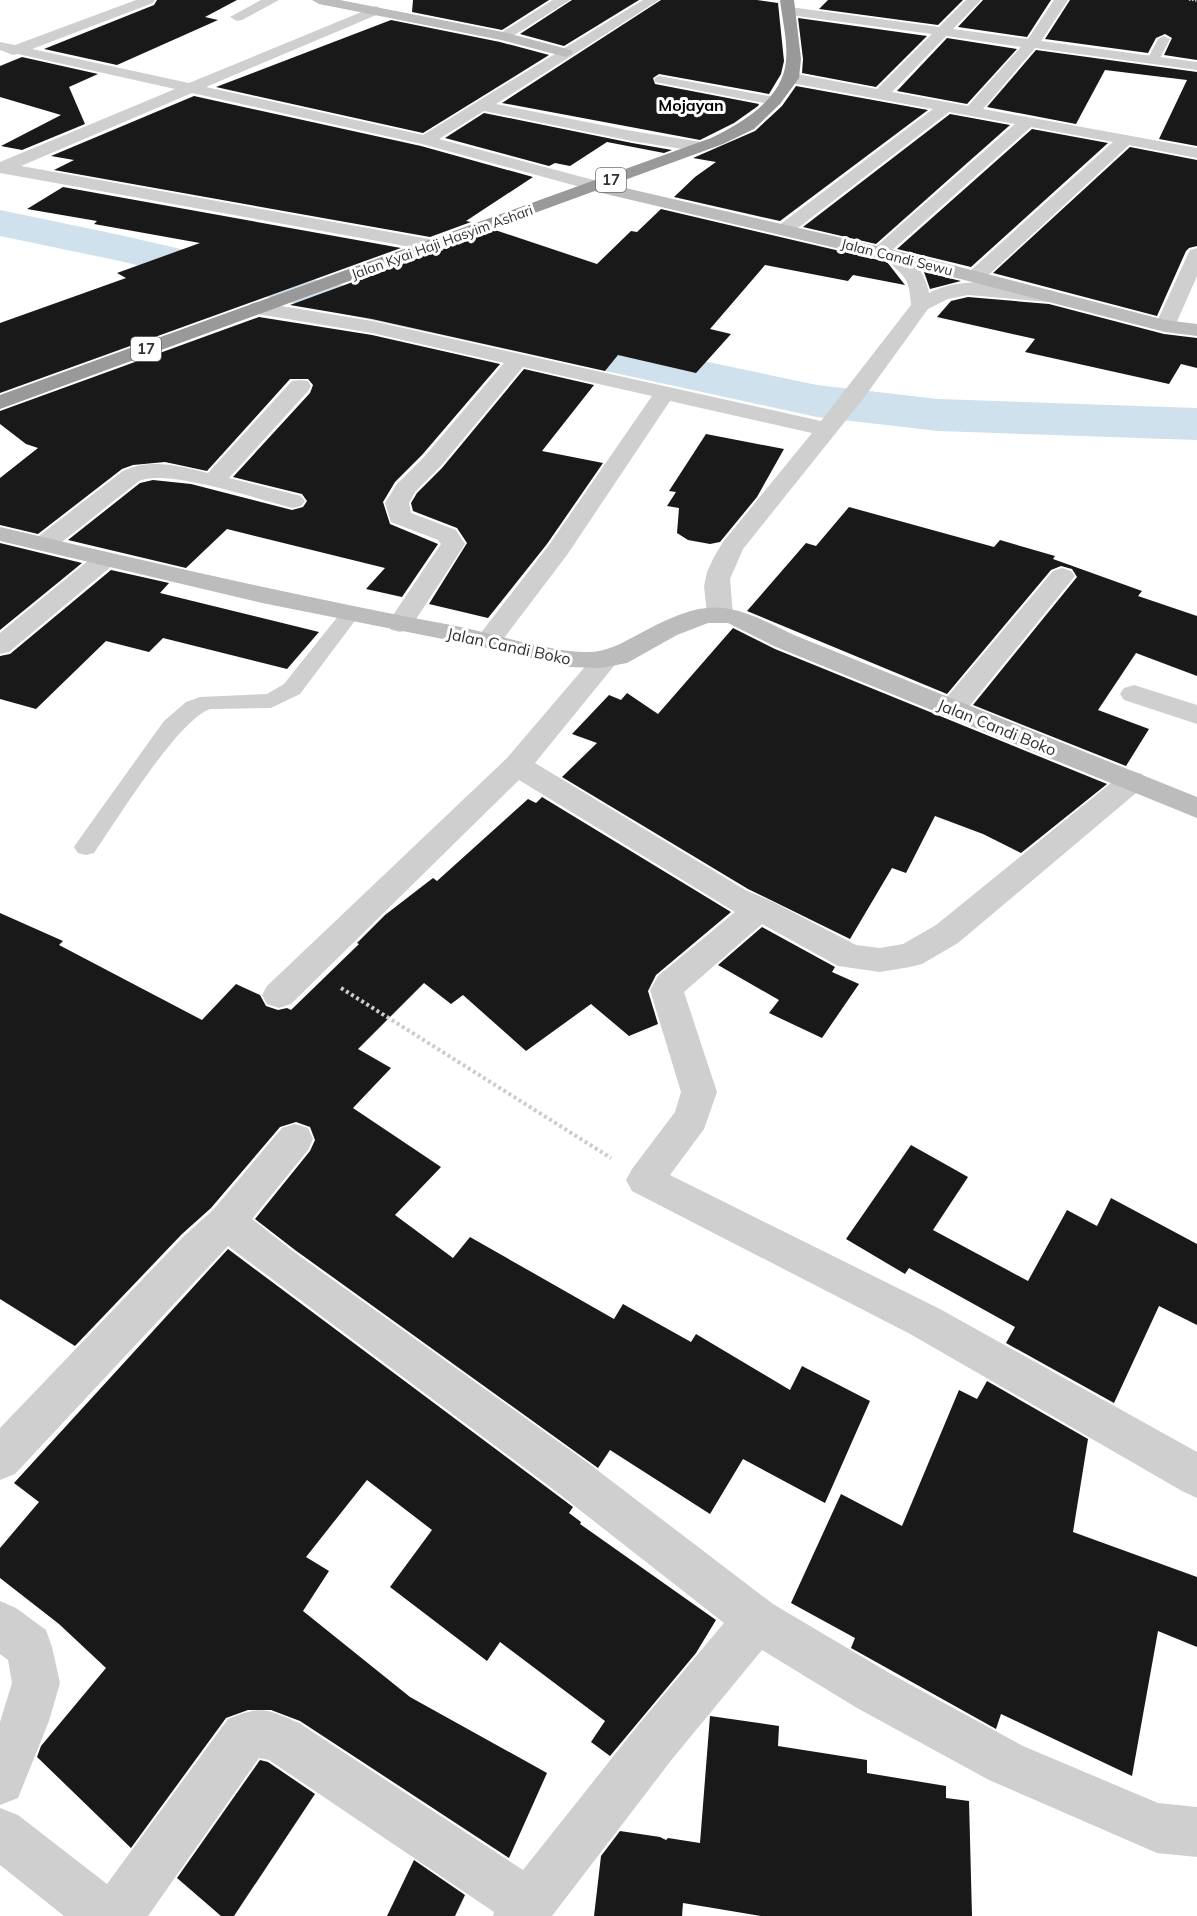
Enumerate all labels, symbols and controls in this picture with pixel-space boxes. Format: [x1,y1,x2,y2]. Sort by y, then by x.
district label: Mojayan [658,95,724,115]
road number: 17 [596,168,626,192]
street label: Jalan Kyai Haji Hasyim Ashari [349,201,535,283]
street label: Jalan Candi Sewu [839,234,955,280]
road number: 17 [131,337,161,361]
street label: Jalan Candi Boko [445,623,573,669]
street label: Jalan Candi Boko [935,694,1059,760]

